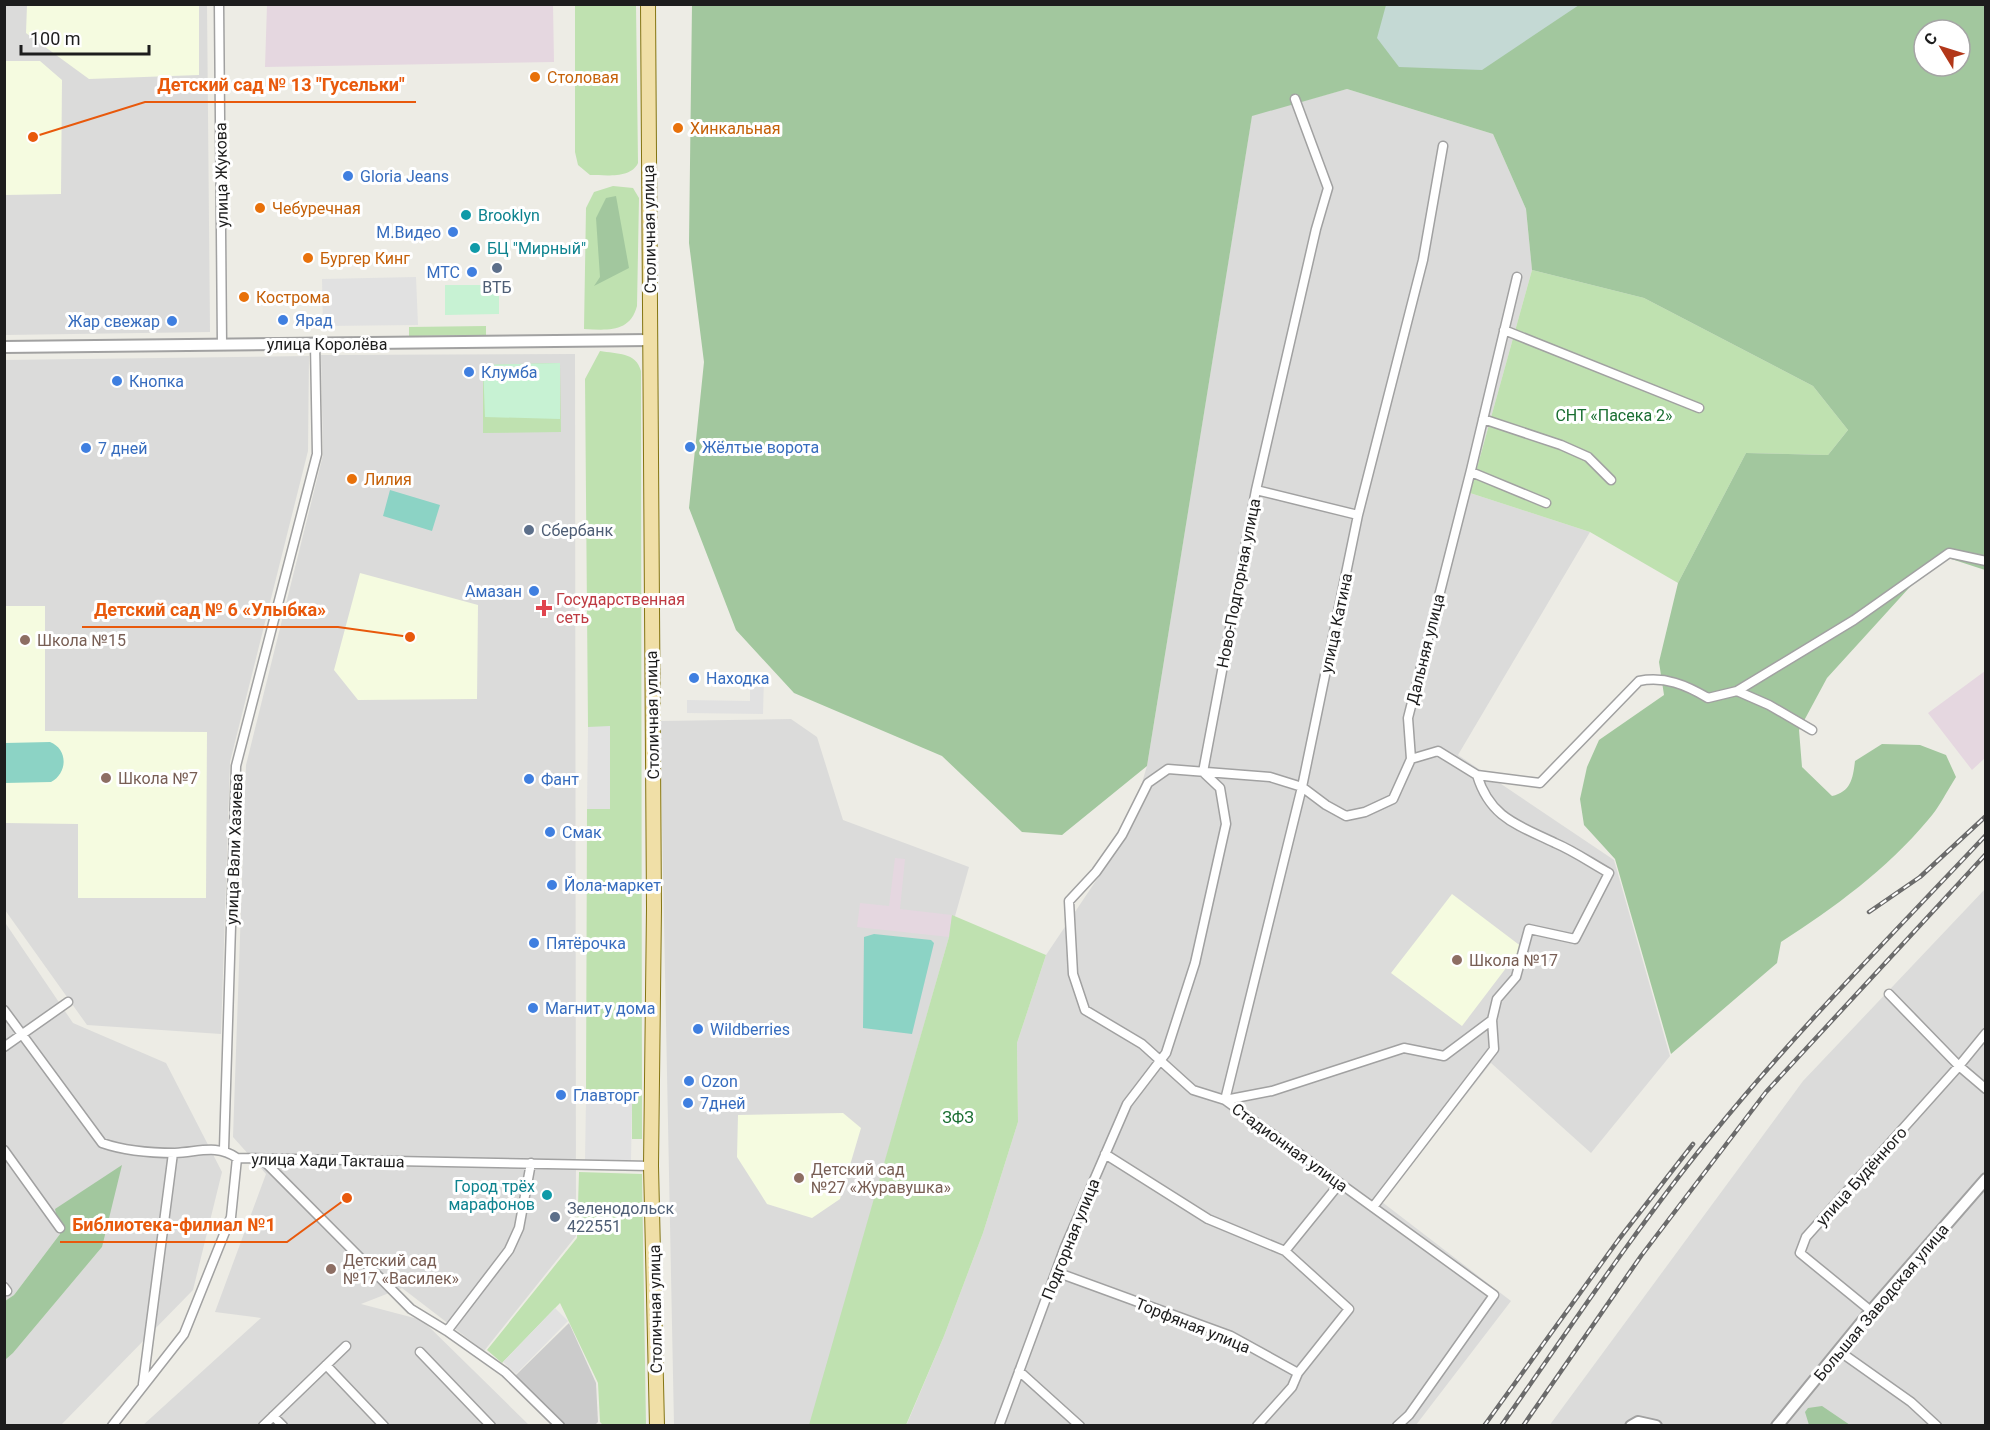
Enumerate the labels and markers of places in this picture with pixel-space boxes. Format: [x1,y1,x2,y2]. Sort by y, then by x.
callout: Детский сад № 13 "Гусельки" [145,66,416,102]
place label: Столовая [547,68,619,87]
marker: Столовая [528,70,542,84]
place label: Хинкальная [690,119,781,138]
marker: Хинкальная [671,121,685,135]
place label: Gloria Jeans [360,167,449,186]
marker: Gloria Jeans [341,169,355,183]
place label: Чебуречная [272,199,361,218]
marker: Чебуречная [253,201,267,215]
place label: Brooklyn [478,206,540,225]
marker: Brooklyn [459,208,473,222]
place label: М.Видео [376,223,441,242]
marker: М.Видео [446,225,460,239]
place label: БЦ "Мирный" [487,239,586,258]
marker: БЦ "Мирный" [468,241,482,255]
place label: Бургер Кинг [320,249,410,268]
marker: Бургер Кинг [301,251,315,265]
marker: ВТБ [490,261,504,275]
place label: МТС [427,263,460,282]
marker: МТС [465,265,479,279]
place label: ВТБ [482,278,512,297]
place label: Кострома [256,288,330,307]
marker: Кострома [237,290,251,304]
place label: Ярад [295,311,333,330]
place label: Жар свежар [68,312,160,331]
marker: Ярад [276,313,290,327]
marker: Жар свежар [165,314,179,328]
place label: Клумба [481,363,538,382]
marker: Клумба [462,365,476,379]
place label: Кнопка [129,372,184,391]
marker: Кнопка [110,374,124,388]
place label: Жёлтые ворота [702,438,819,457]
place label: 7 дней [98,439,148,458]
marker: Жёлтые ворота [683,440,697,454]
marker: 7 дней [79,441,93,455]
place label: Лилия [364,470,412,489]
marker: Лилия [345,472,359,486]
place label: Сбербанк [541,521,614,540]
marker: Сбербанк [522,523,536,537]
place label: Амазан [465,582,522,601]
marker: Амазан [527,584,541,598]
place label: Государственная сеть [556,590,685,627]
callout: Детский сад № 6 «Улыбка» [82,591,338,627]
marker: Государственная сеть [537,601,551,615]
place label: Школа №15 [37,631,126,650]
marker: Школа №15 [18,633,32,647]
place label: Находка [706,669,769,688]
marker: Находка [687,671,701,685]
place label: Школа №7 [118,769,198,788]
place label: Фант [541,770,579,789]
marker: Школа №7 [99,771,113,785]
marker: Фант [522,772,536,786]
place label: Смак [562,823,602,842]
marker: Смак [543,825,557,839]
place label: Йола-маркет [564,876,661,895]
marker: Йола-маркет [545,878,559,892]
place label: Пятёрочка [546,934,626,953]
marker: Пятёрочка [527,936,541,950]
place label: Школа №17 [1469,951,1558,970]
marker: Школа №17 [1450,953,1464,967]
place label: Магнит у дома [545,999,655,1018]
marker: Магнит у дома [526,1001,540,1015]
place label: Wildberries [710,1020,790,1039]
marker: Wildberries [691,1022,705,1036]
place label: Ozon [701,1072,738,1091]
marker: Ozon [682,1074,696,1088]
place label: Главторг [573,1086,640,1105]
marker: Главторг [554,1088,568,1102]
place label: 7дней [700,1094,746,1113]
marker: 7дней [681,1096,695,1110]
place label: Детский сад №27 «Журавушка» [811,1160,951,1197]
marker: Детский сад №27 «Журавушка» [792,1171,806,1185]
place label: Город трёх марафонов [449,1177,535,1214]
marker: Город трёх марафонов [540,1188,554,1202]
place label: Зеленодольск 422551 [567,1199,674,1236]
callout: Библиотека-филиал №1 [60,1206,287,1242]
marker: Зеленодольск 422551 [548,1210,562,1224]
place label: Детский сад №17 «Василек» [343,1251,459,1288]
marker: Детский сад №17 «Василек» [324,1262,338,1276]

